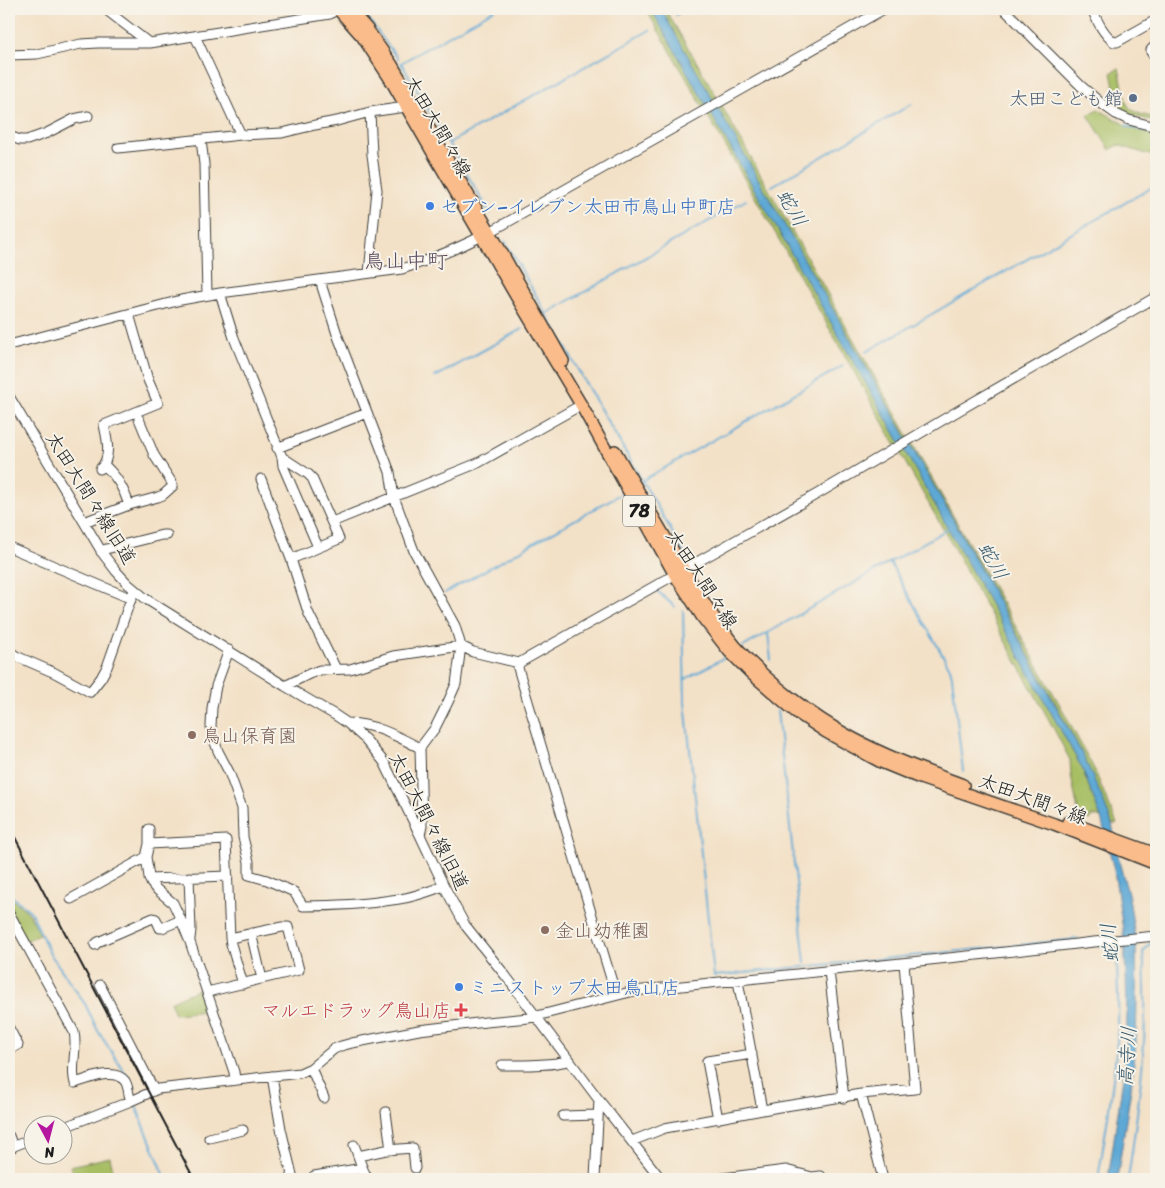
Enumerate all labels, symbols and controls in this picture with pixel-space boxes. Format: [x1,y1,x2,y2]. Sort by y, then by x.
street label: 太田大間々線 [395,68,481,184]
place label: 太田こども館 [1009,82,1123,115]
marker: 太田こども館 [1127,92,1139,104]
water label: 蛇川 [767,182,817,234]
place label: セブン−イレブン太田市鳥山中町店 [440,190,736,223]
marker: セブン−イレブン太田市鳥山中町店 [424,200,436,212]
district label: 鳥山中町 [364,242,448,280]
street label: 太田大間々線旧道 [37,425,145,571]
road number: 78 [623,496,655,526]
street label: 太田大間々線 [657,522,747,636]
water label: 蛇川 [968,535,1018,587]
place label: 鳥山保育園 [202,719,297,752]
marker: 鳥山保育園 [186,729,198,741]
street label: 太田大間々線旧道 [380,746,478,896]
street label: 太田大間々線 [974,764,1092,834]
place label: 金山幼稚園 [555,914,650,947]
water label: 蛇川 [1091,921,1129,965]
marker: 金山幼稚園 [539,924,551,936]
place label: ミニストップ太田鳥山店 [469,971,680,1004]
marker: ミニストップ太田鳥山店 [453,981,465,993]
place label: マルエドラッグ鳥山店 [261,994,451,1027]
marker: マルエドラッグ鳥山店 [455,1004,467,1016]
water label: 高寺川 [1107,1025,1147,1087]
north arrow [22,1116,72,1166]
text: N [43,1139,57,1165]

